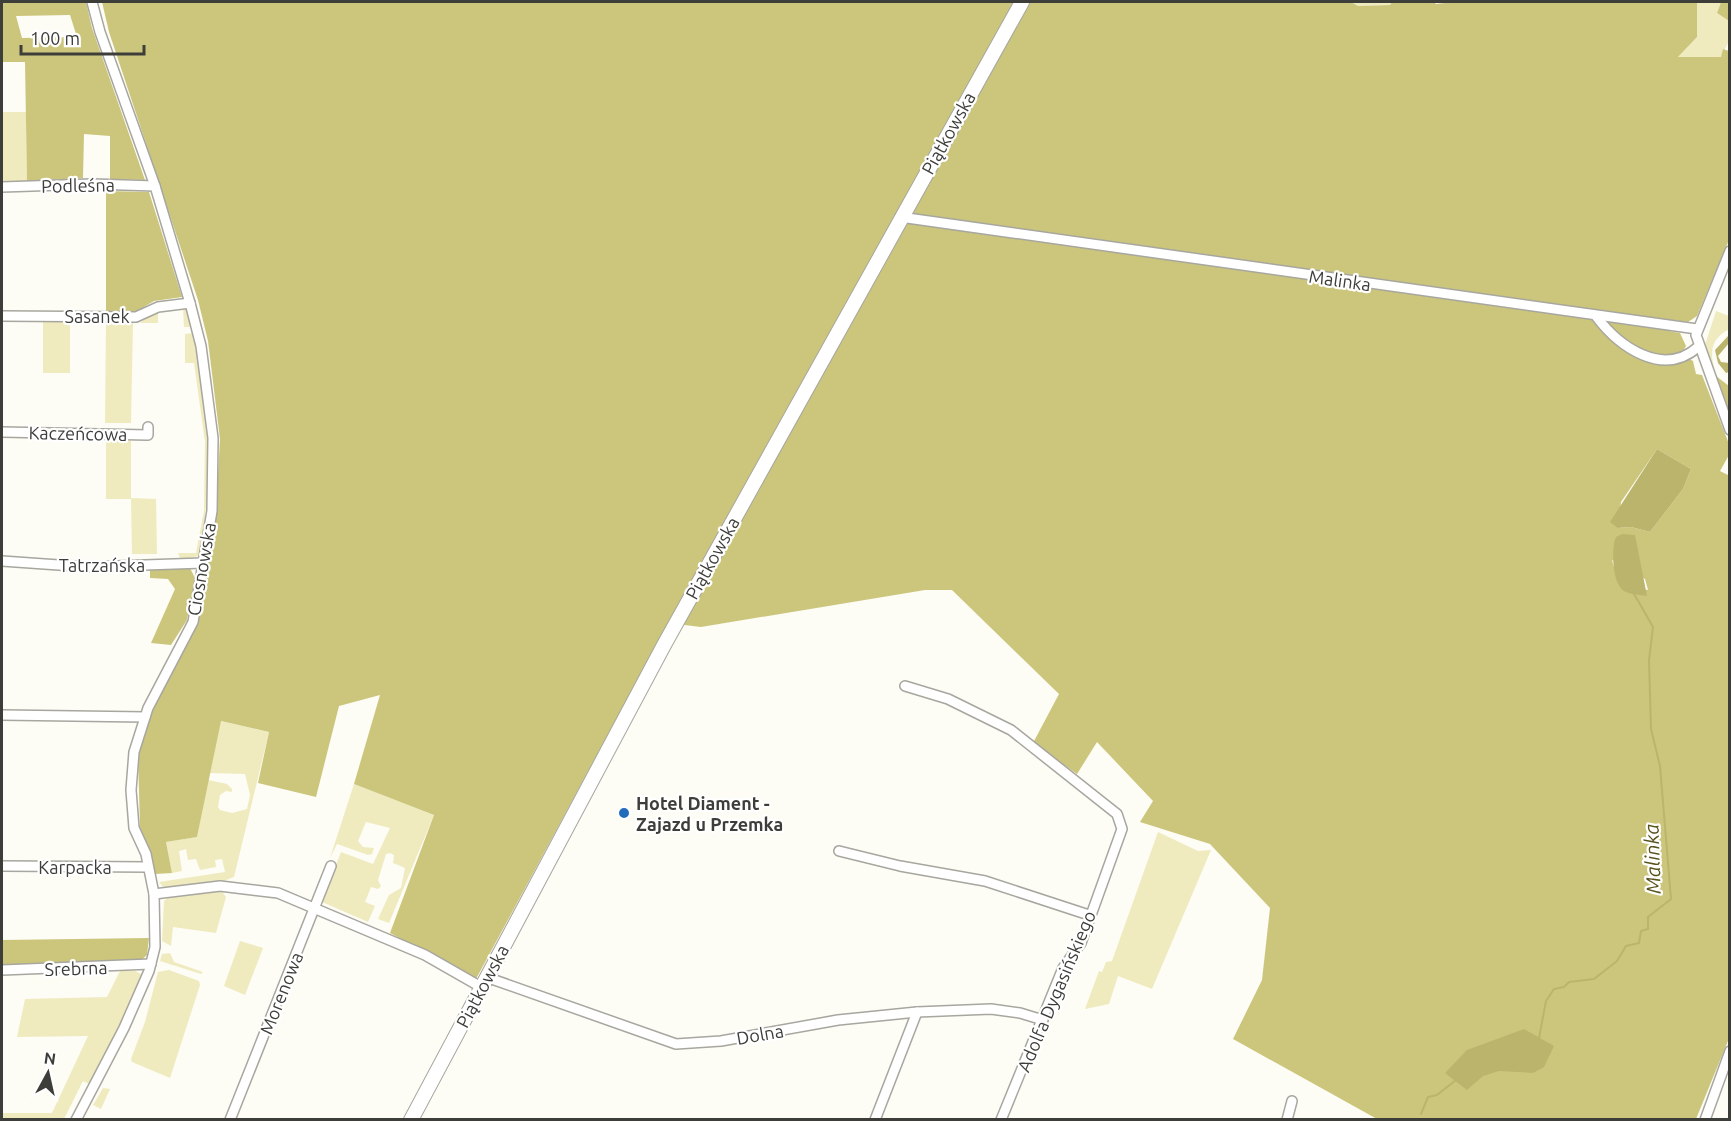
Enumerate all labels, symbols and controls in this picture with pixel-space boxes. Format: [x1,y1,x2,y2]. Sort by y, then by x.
scale bar [21,18,144,56]
text: 100 m [30,28,80,48]
street label: Piątkowska [917,88,979,178]
street label: Podleśna [41,174,115,196]
street label: Malinka [1308,266,1372,294]
street label: Sasanek [64,306,130,326]
street label: Kaczeńcowa [28,422,128,444]
street label: Piątkowska [681,513,743,603]
street label: Ciosnowska [183,521,219,617]
street label: Tatrzańska [59,555,145,575]
place label: Hotel Diament - Zajazd u Przemka [636,793,783,834]
marker: Hotel Diament - Zajazd u Przemka [617,806,631,820]
water label: Malinka [1639,823,1665,894]
street label: Karpacka [38,857,112,877]
street label: Adolfa Dygasińskiego [1013,907,1099,1075]
street label: Piątkowska [452,941,512,1031]
street label: Morenowa [255,949,307,1037]
street label: Srebrna [44,957,108,979]
street label: Dolna [735,1020,785,1048]
north arrow [18,1043,78,1103]
text: N [43,1048,57,1068]

